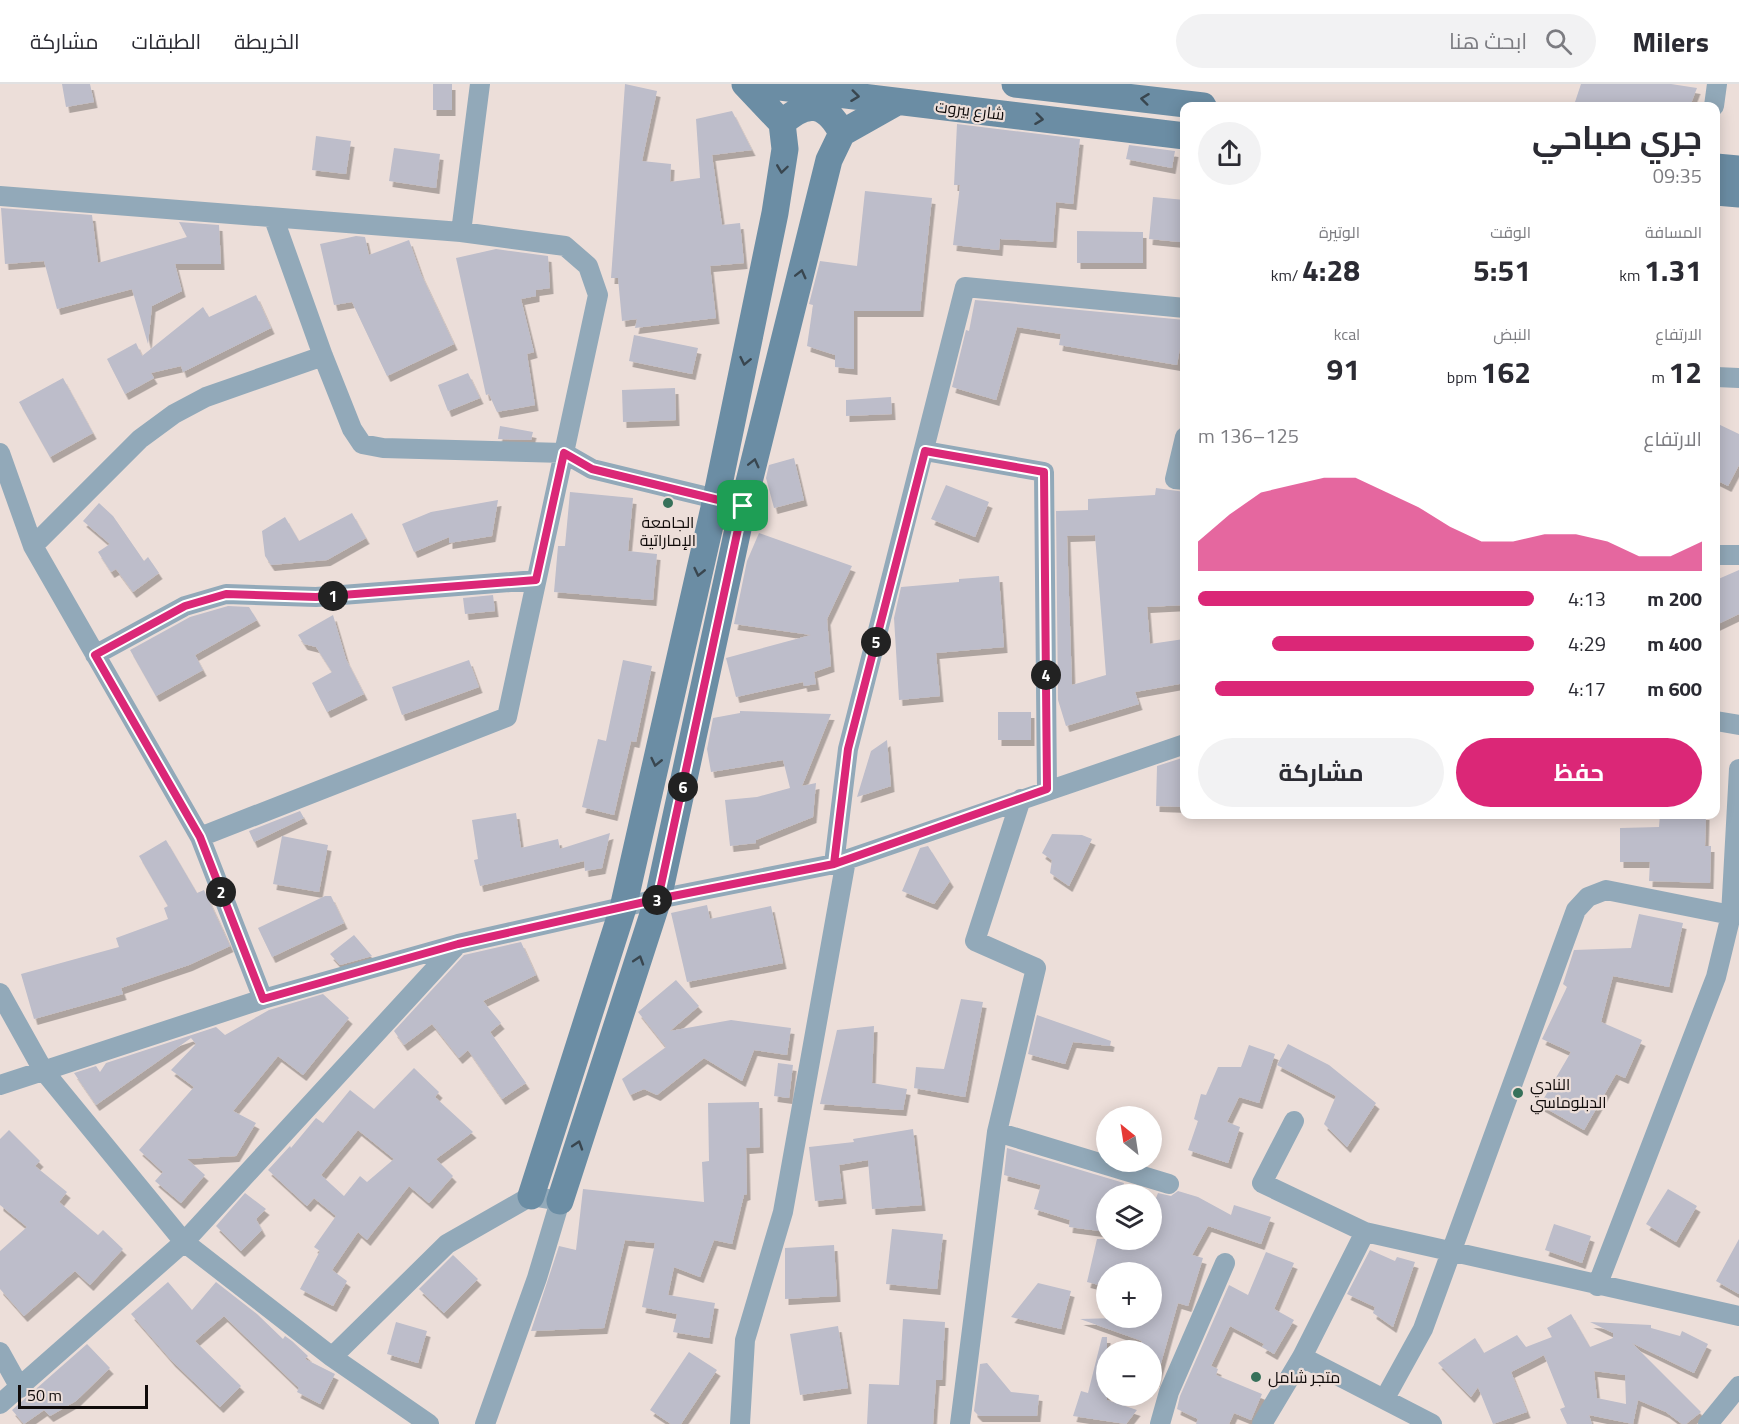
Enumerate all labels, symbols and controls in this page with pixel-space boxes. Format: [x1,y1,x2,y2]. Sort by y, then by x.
search box [1176,14,1596,68]
text: Milers [1632,20,1709,63]
text: ابحث هنا [1449,24,1527,58]
text: مشاركة [30,25,99,57]
text: الطبقات [132,25,201,57]
text: الخريطة [234,25,300,57]
icon: search [1542,25,1575,58]
one-way arrow [850,90,860,102]
street label: شارع بيروت [934,94,1006,126]
one-way arrow [1140,94,1149,106]
one-way arrow [1034,112,1043,124]
text: جري صباحي [1532,112,1702,162]
button: share [1198,122,1261,185]
text: 09:35 [1653,160,1702,191]
one-way arrow [776,165,788,174]
text: الوتيرة [1319,220,1360,244]
text: الوقت [1490,220,1531,244]
text: المسافة [1645,220,1702,244]
text: 4:28 [1302,247,1360,293]
text: 5:51 [1473,247,1531,293]
text: 1.31 [1644,247,1702,293]
text: /km [1271,263,1302,287]
text: km [1619,263,1644,287]
one-way arrow [793,269,806,279]
text: kcal [1334,322,1360,346]
text: النبض [1493,322,1531,346]
text: الارتفاع [1655,322,1702,346]
text: 91 [1326,346,1360,392]
text: 162 [1481,349,1531,395]
text: 12 [1668,349,1702,395]
one-way arrow [739,355,752,365]
text: bpm [1447,365,1481,389]
text: m [1651,365,1668,389]
text: 125–136 m [1198,420,1299,451]
text: الارتفاع [1643,423,1702,454]
one-way arrow [746,458,759,468]
pin [717,480,768,531]
icon: arrive [726,489,759,522]
marker: الجامعة الإماراتية [661,496,675,510]
place label: الجامعة الإماراتية [640,510,696,552]
one-way arrow [694,567,707,577]
pin: 1 [318,581,348,611]
text: 4:13 [1568,583,1606,614]
text: 200 m [1647,583,1702,614]
text: 1 [329,584,337,608]
pin: 5 [861,627,891,657]
text: 4:29 [1568,628,1606,659]
text: 400 m [1647,628,1702,659]
text: 5 [872,630,880,654]
pin: 4 [1031,660,1061,690]
text: 4 [1042,663,1050,687]
text: 4:17 [1568,673,1606,704]
text: 600 m [1647,673,1702,704]
button: مشاركة [1198,738,1444,807]
button: حفظ [1456,738,1702,807]
one-way arrow [650,757,663,767]
pin: 6 [668,772,698,802]
text: 6 [679,775,687,799]
pin: 2 [206,877,236,907]
text: 2 [217,880,225,904]
pin: 3 [642,885,672,915]
text: 3 [653,888,661,912]
one-way arrow [631,955,644,966]
place label: النادي الدبلوماسي [1530,1072,1607,1115]
marker: النادي الدبلوماسي [1511,1086,1525,1100]
north arrow [1096,1106,1162,1172]
map controls [1096,1106,1162,1406]
one-way arrow [571,1140,583,1151]
button: layers [1096,1184,1162,1250]
button: + [1096,1262,1162,1328]
button: − [1096,1340,1162,1406]
place label: متجر شامل [1268,1365,1340,1389]
marker: متجر شامل [1249,1370,1263,1384]
scale bar [18,1382,148,1410]
text: 50 m [27,1383,62,1407]

